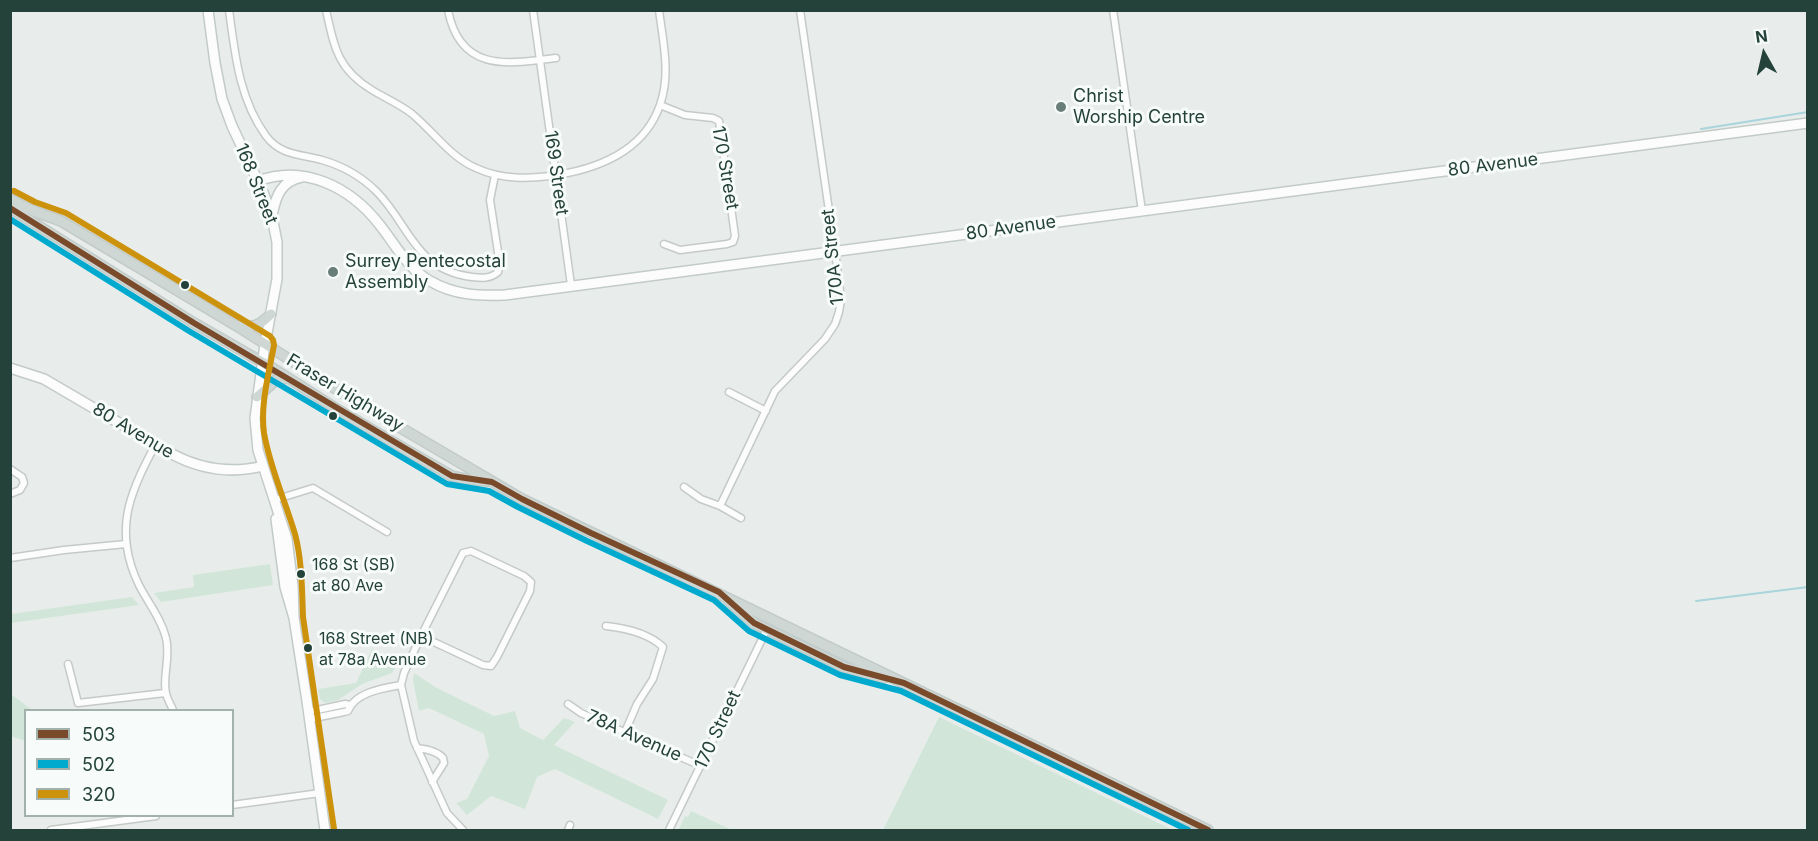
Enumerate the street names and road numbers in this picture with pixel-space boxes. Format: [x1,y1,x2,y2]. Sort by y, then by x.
street label: 170 Street [707,125,743,211]
street label: 169 Street [539,129,573,217]
street label: 168 Street [230,140,282,228]
street label: 80 Avenue [1447,149,1539,181]
street label: 170A Street [817,208,849,306]
street label: 80 Avenue [965,211,1057,245]
street label: Fraser Highway [282,350,408,436]
street label: 80 Avenue [89,398,177,464]
street label: 170 Street [690,687,746,773]
street label: 78A Avenue [583,705,685,767]

